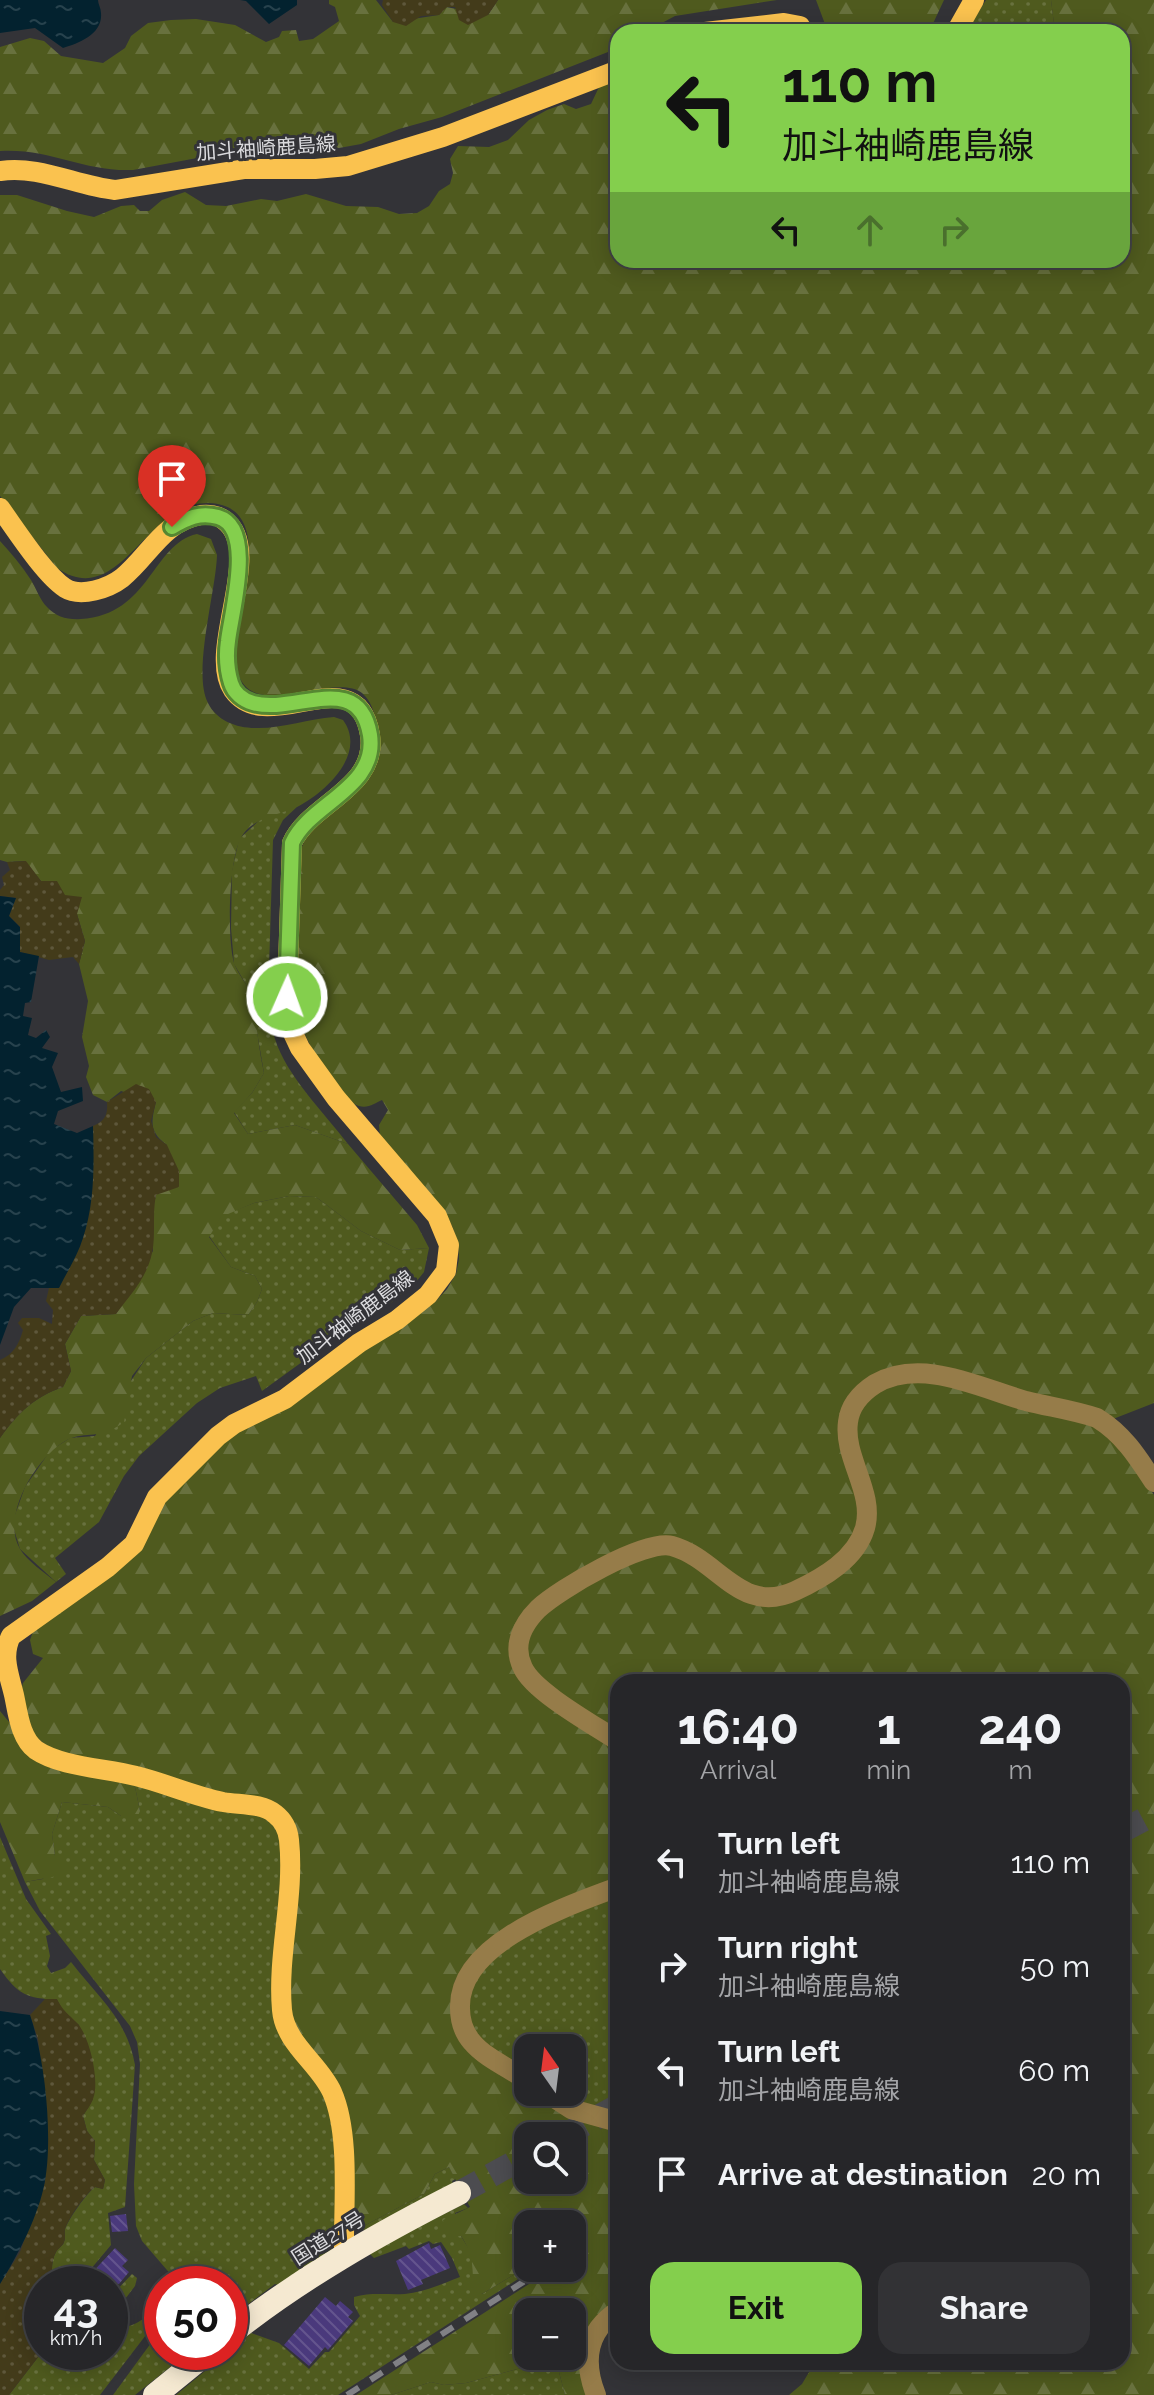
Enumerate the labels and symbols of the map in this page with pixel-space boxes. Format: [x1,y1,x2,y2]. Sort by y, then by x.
street label: 加斗袖崎鹿島線 [195,131,337,165]
pin [138,445,206,527]
position arrow [245,955,329,1039]
street label: 加斗袖崎鹿島線 [292,1265,418,1369]
north arrow [514,2034,586,2106]
street label: 国道27号 [287,2206,369,2270]
speed limit sign: 50 [144,2266,248,2370]

